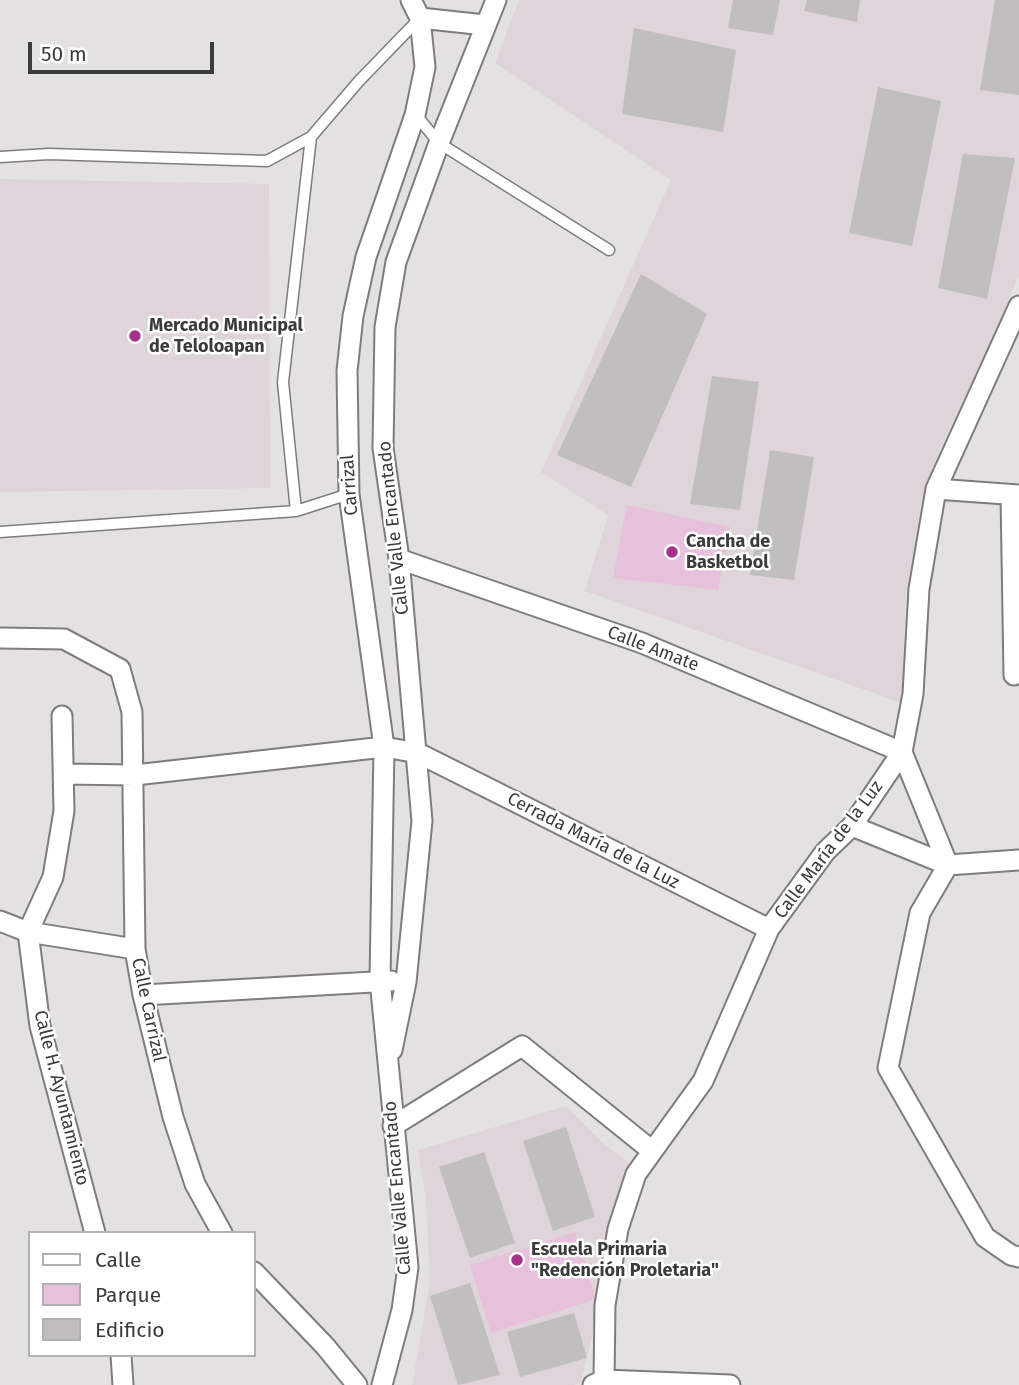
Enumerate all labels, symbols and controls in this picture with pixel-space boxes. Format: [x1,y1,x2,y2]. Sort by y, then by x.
scale bar [32,28,217,72]
text: 50 m [41,41,87,67]
place label: Mercado Municipal de Teloloapan [149,315,303,358]
marker: Mercado Municipal de Teloloapan [127,328,143,344]
street label: Calle Valle Encantado [374,440,414,616]
street label: Carrizal [337,454,363,516]
place label: Cancha de Basketbol [686,531,770,574]
marker: Cancha de Basketbol [664,544,680,560]
street label: Calle Amate [604,622,702,676]
street label: Calle María de la Luz [770,777,888,923]
street label: Cerrada María de la Luz [503,788,683,894]
street label: Calle Carrizal [126,956,170,1064]
street label: Calle H. Ayuntamiento [29,1008,93,1188]
street label: Calle Valle Encantado [380,1100,416,1276]
legend [28,1231,256,1357]
place label: Escuela Primaria "Redención Proletaria" [531,1239,719,1282]
text: Calle [95,1247,141,1273]
marker: Escuela Primaria "Redención Proletaria" [509,1252,525,1268]
text: Parque [95,1282,161,1308]
text: Edificio [95,1317,165,1343]

